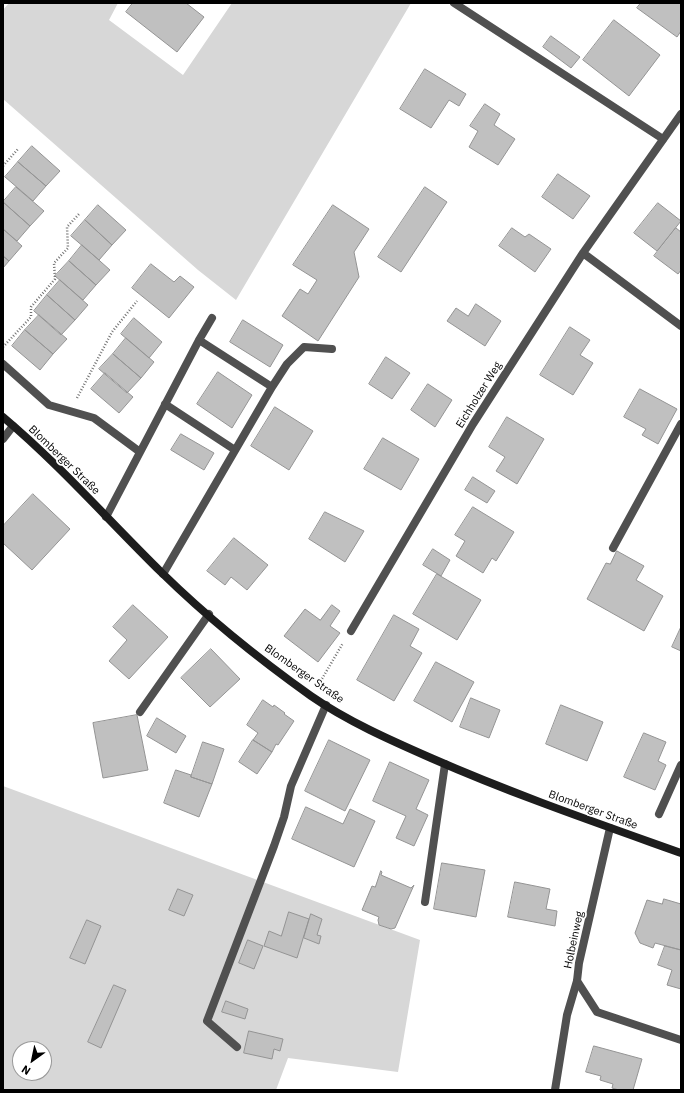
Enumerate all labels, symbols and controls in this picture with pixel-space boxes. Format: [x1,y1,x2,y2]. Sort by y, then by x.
street label: Eichholzer Weg [453,359,505,431]
street label: Blomberger Straße [26,423,102,497]
street label: Blomberger Straße [262,642,346,706]
street label: Blomberger Straße [547,788,639,832]
street label: Holbeinweg [561,910,587,970]
north arrow [12,1041,52,1081]
text: N [19,1062,33,1078]

